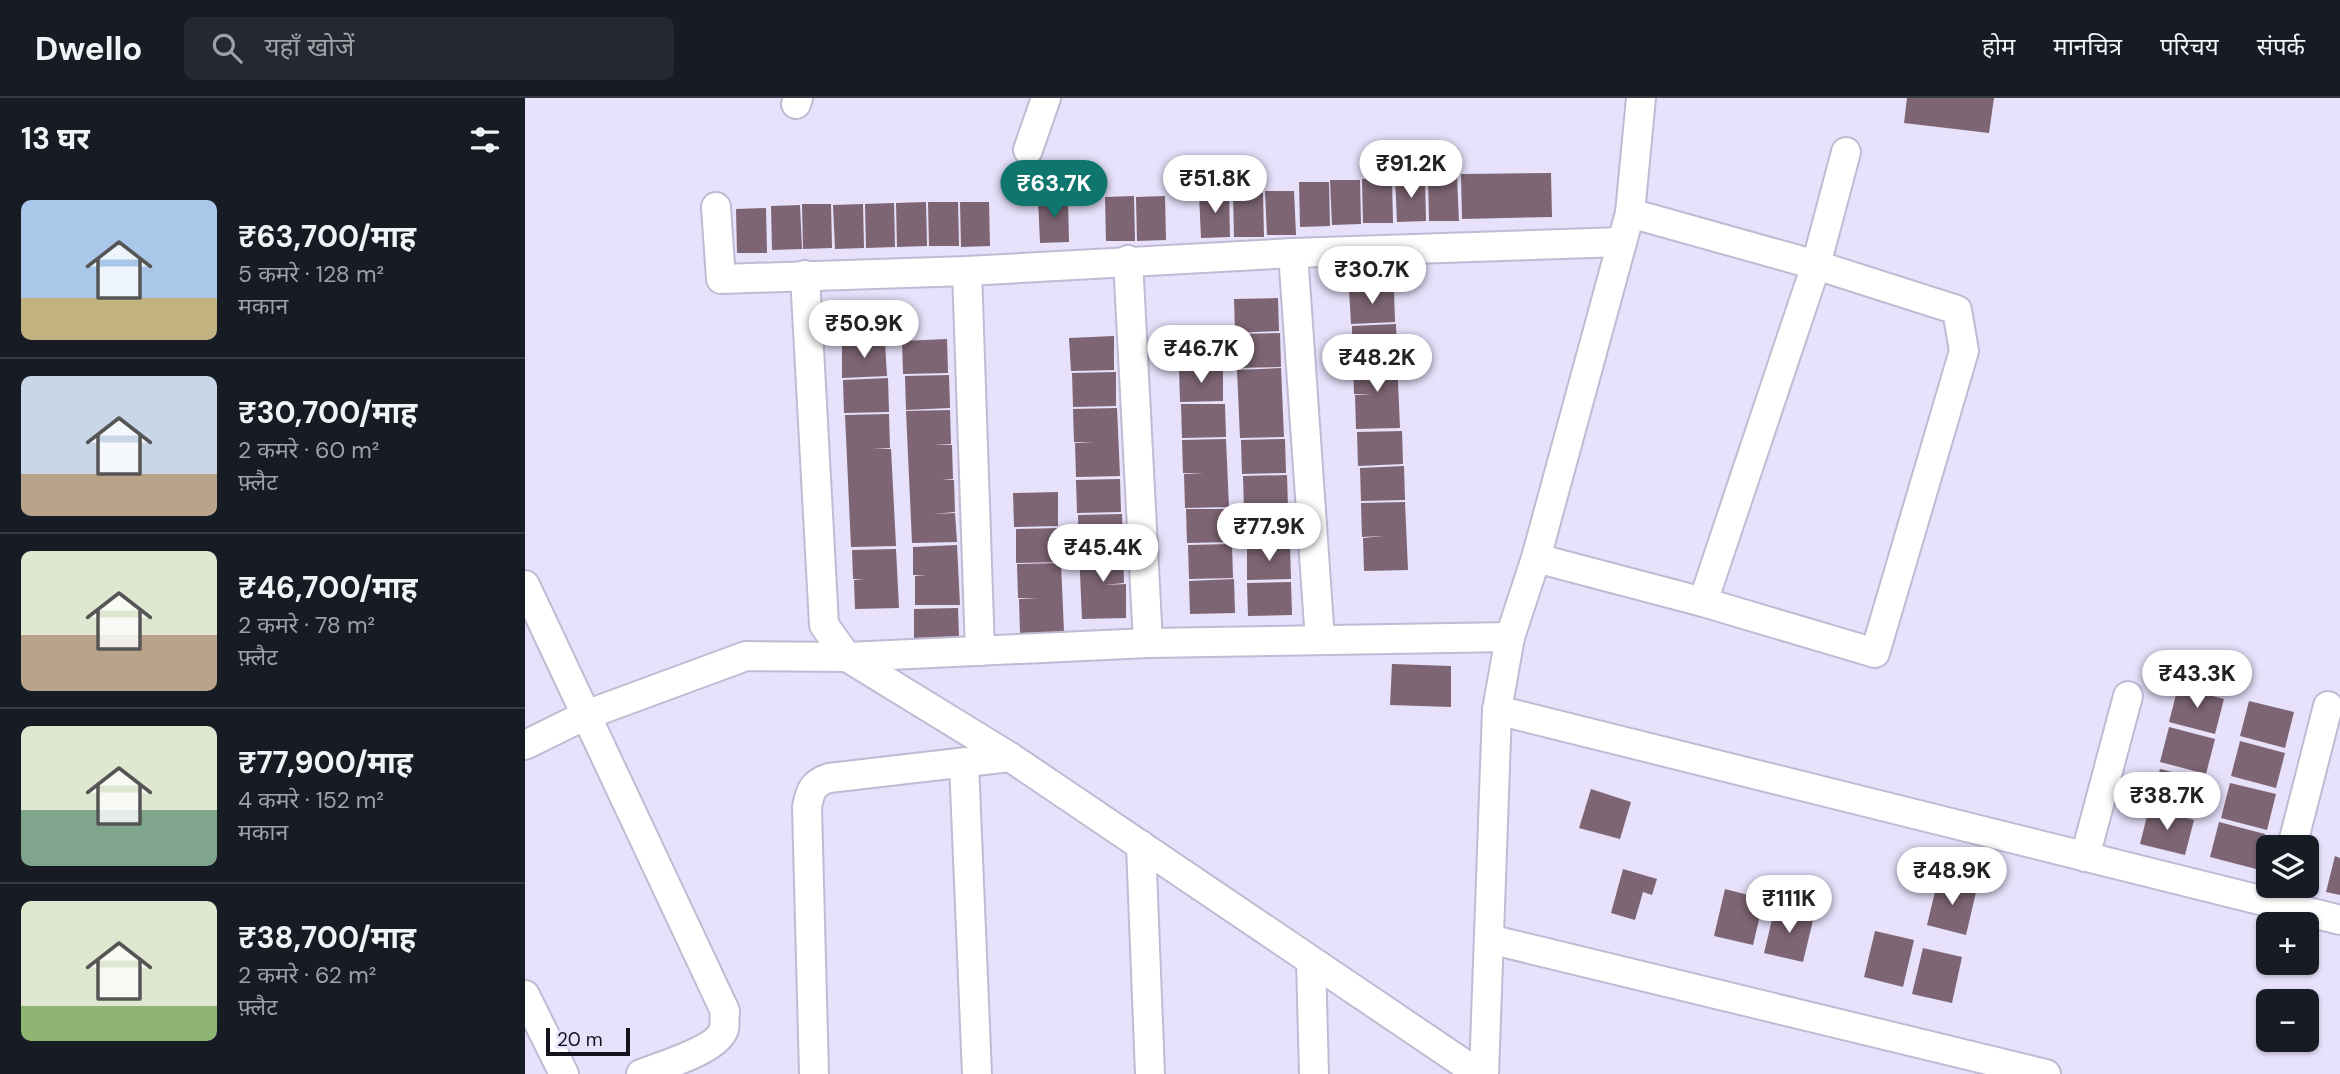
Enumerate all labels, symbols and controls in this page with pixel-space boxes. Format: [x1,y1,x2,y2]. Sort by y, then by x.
search box [184,17,674,80]
text: Dwello [35,27,142,70]
icon: search [208,29,246,67]
text: यहाँ खोजें [264,30,354,64]
text: होम [1982,31,2015,62]
text: मानचित्र [2053,31,2122,62]
text: परिचय [2160,31,2219,62]
text: संपर्क [2257,31,2305,62]
text: 13 घर [21,119,90,158]
icon: filters [466,121,504,159]
pin: ₹91.2K [1354,140,1468,200]
text: ₹91.2K [1375,148,1447,178]
pin: ₹51.8K [1158,156,1272,215]
pin: ₹63.7K [997,160,1111,220]
text: ₹51.8K [1179,163,1251,193]
text: ₹63.7K [1016,168,1092,198]
text: ₹63,700/माह [238,217,416,256]
icon: home [77,228,161,312]
pin: ₹30.7K [1315,246,1429,306]
text: ₹30.7K [1334,254,1410,284]
text: 5 कमरे · 128 m² [238,259,384,289]
text: मकान [238,291,288,321]
pin: ₹50.9K [807,300,921,360]
text: ₹50.9K [825,308,903,338]
pin: ₹46.7K [1144,326,1258,385]
text: ₹46.7K [1163,333,1239,363]
pin: ₹48.2K [1320,334,1434,394]
text: ₹48.2K [1338,342,1416,372]
text: ₹30,700/माह [238,393,417,432]
icon: home [77,404,161,488]
text: 2 कमरे · 60 m² [238,435,379,465]
text: फ़्लैट [238,467,278,497]
pin: ₹77.9K [1212,504,1326,563]
text: ₹77.9K [1233,511,1305,541]
pin: ₹45.4K [1046,524,1160,584]
text: ₹45.4K [1063,532,1143,562]
text: ₹46,700/माह [238,568,418,607]
icon: home [77,579,161,663]
text: 2 कमरे · 78 m² [238,610,375,640]
text: फ़्लैट [238,642,278,672]
pin: ₹43.3K [2140,650,2254,710]
text: ₹43.3K [2158,658,2236,688]
text: ₹77,900/माह [238,743,413,782]
icon: home [77,754,161,838]
pin: ₹38.7K [2110,772,2224,832]
text: ₹38.7K [2129,780,2205,810]
text: 4 कमरे · 152 m² [238,785,384,815]
text: मकान [238,817,288,847]
map controls [2256,835,2319,1052]
button: layers [2256,835,2319,898]
pin: ₹48.9K [1895,848,2009,907]
text: ₹48.9K [1913,855,1991,885]
pin: ₹111K [1740,876,1838,935]
text: ₹111K [1762,883,1816,913]
button: + [2256,912,2319,975]
text: ₹38,700/माह [238,918,416,957]
icon: home [77,929,161,1013]
text: 2 कमरे · 62 m² [238,960,376,990]
button: − [2256,989,2319,1052]
text: फ़्लैट [238,992,278,1022]
scale bar [546,1025,630,1057]
text: 20 m [557,1027,603,1052]

